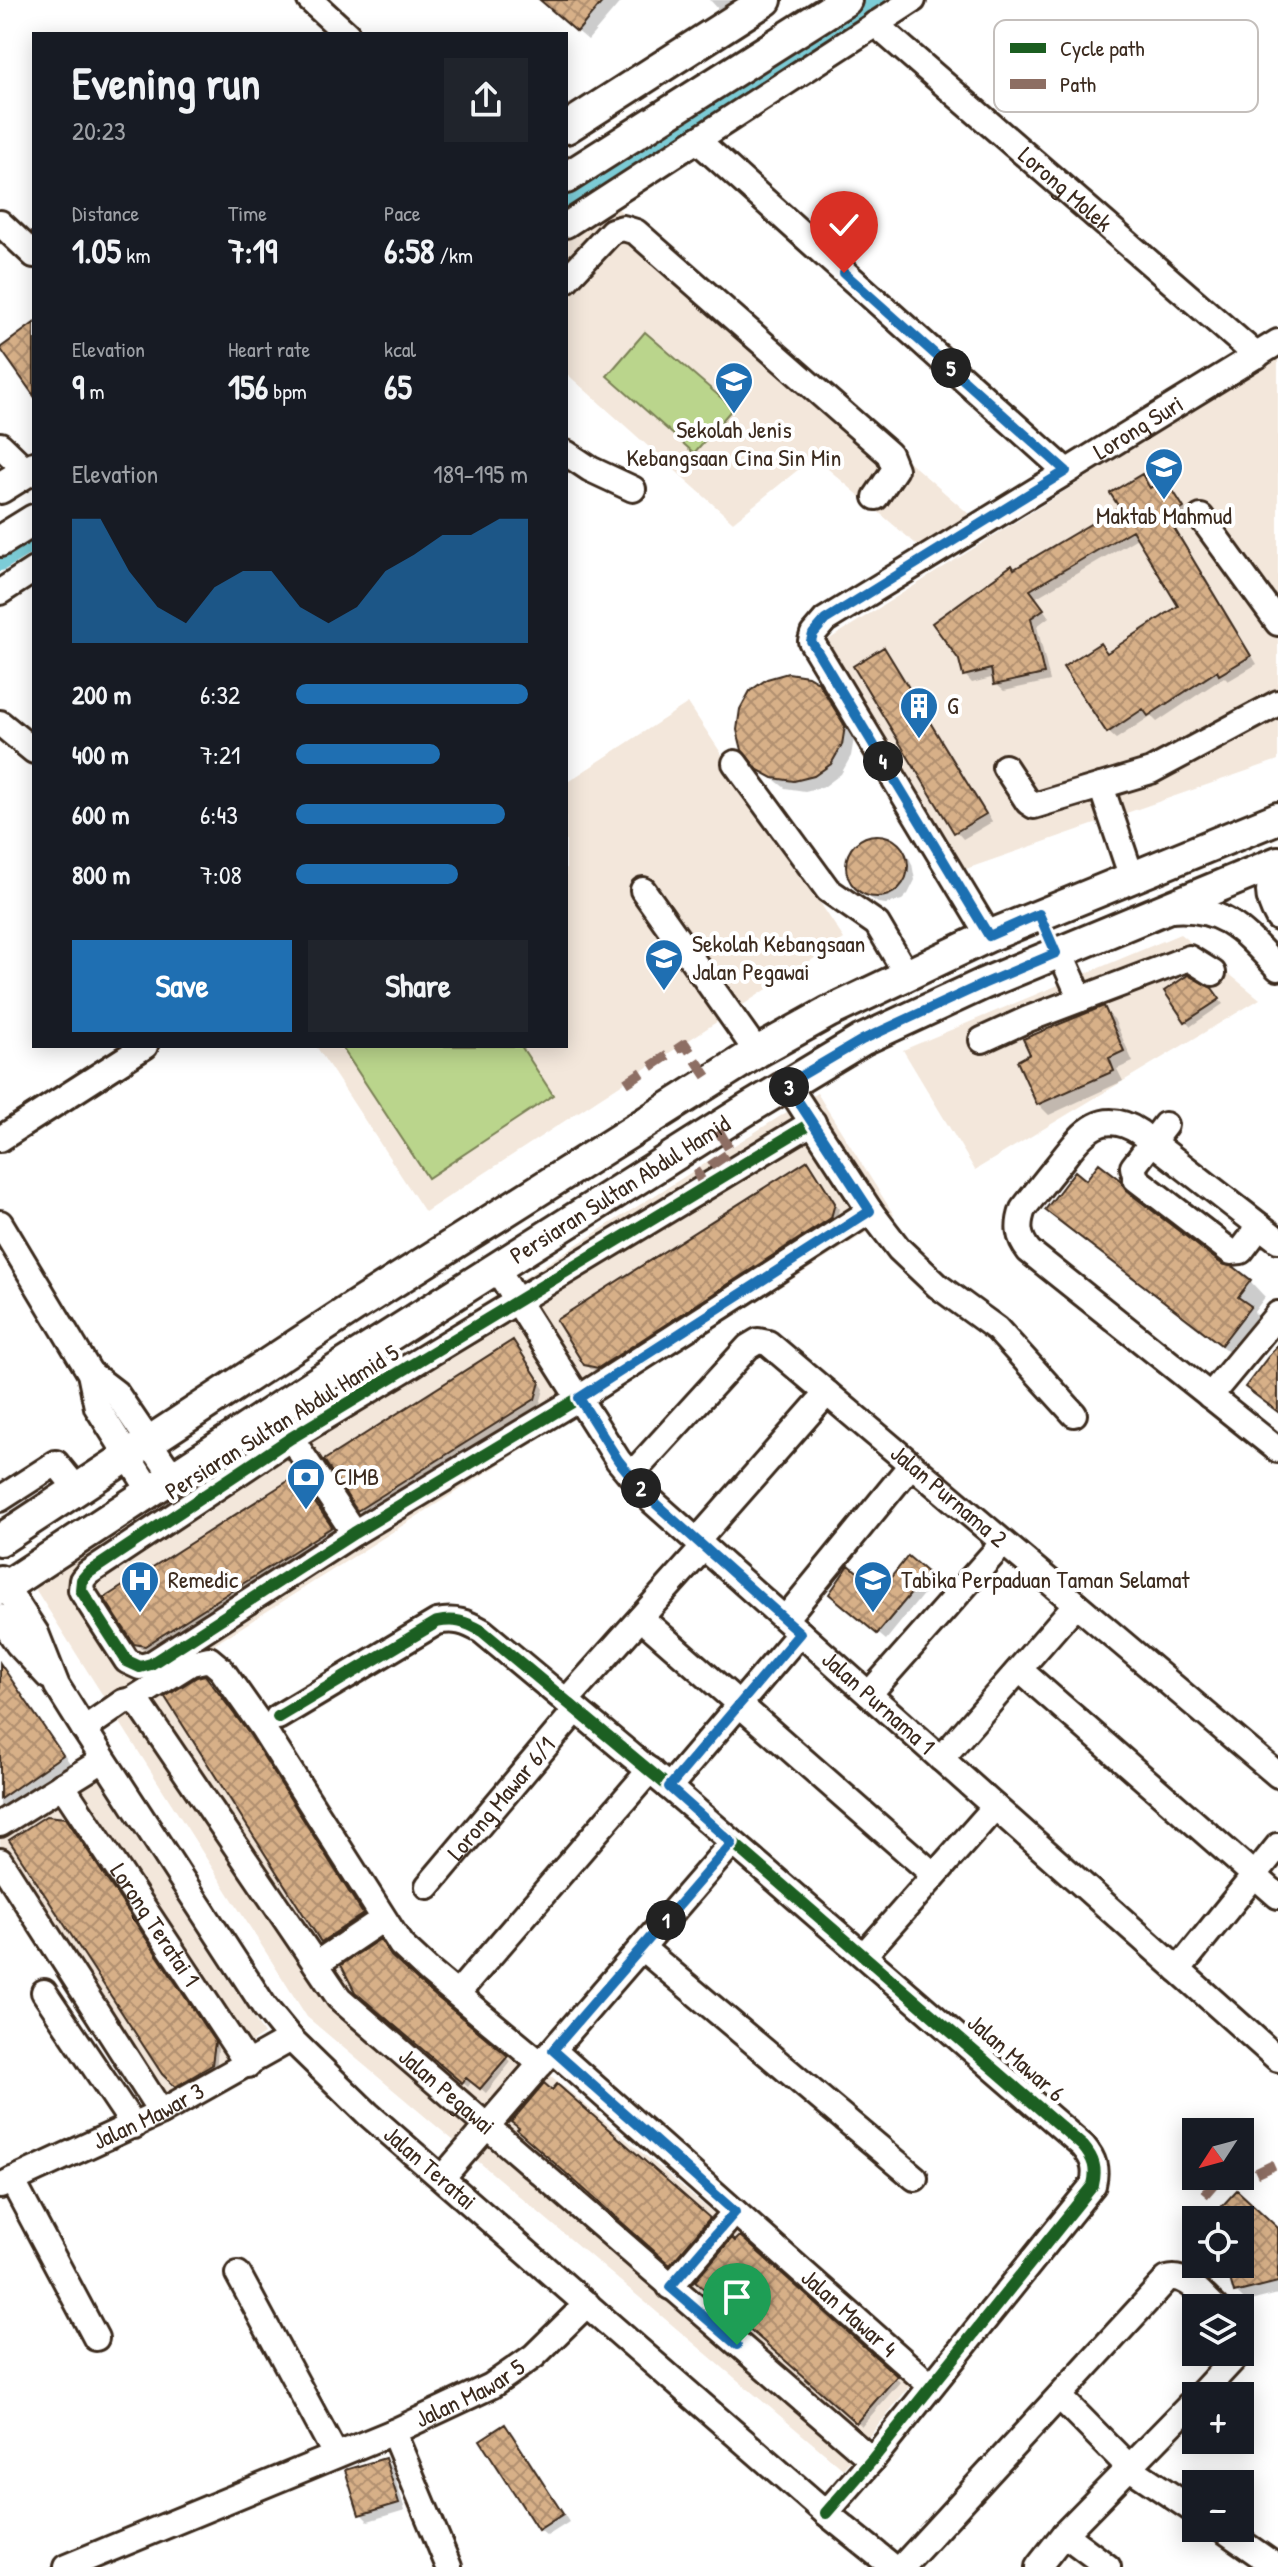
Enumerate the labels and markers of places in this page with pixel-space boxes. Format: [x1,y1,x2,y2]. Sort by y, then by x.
pin [810,191,878,273]
pin: 5 [931,348,971,388]
school or university icon: Sekolah Jenis Kebangsaan Cina Sin Min [713,360,755,415]
place label: Sekolah Jenis Kebangsaan Cina Sin Min [627,413,841,473]
school or university icon: Maktab Mahmud [1143,446,1185,501]
place label: Maktab Mahmud [1096,499,1232,531]
building icon: G [898,685,940,740]
place label: G [947,689,959,721]
pin: 4 [863,741,903,781]
place label: Sekolah Kebangsaan Jalan Pegawai [692,927,865,987]
school or university icon: Sekolah Kebangsaan Jalan Pegawai [643,937,685,992]
pin: 3 [769,1067,809,1107]
bank icon: CIMB [285,1456,327,1511]
place label: CIMB [334,1460,379,1492]
pin: 2 [621,1468,661,1508]
hospital icon: Remedic [119,1559,161,1614]
school or university icon: Tabika Perpaduan Taman Selamat [852,1559,894,1614]
place label: Remedic [168,1563,239,1595]
place label: Tabika Perpaduan Taman Selamat [901,1563,1190,1595]
pin: 1 [646,1900,686,1940]
pin [703,2263,771,2345]

